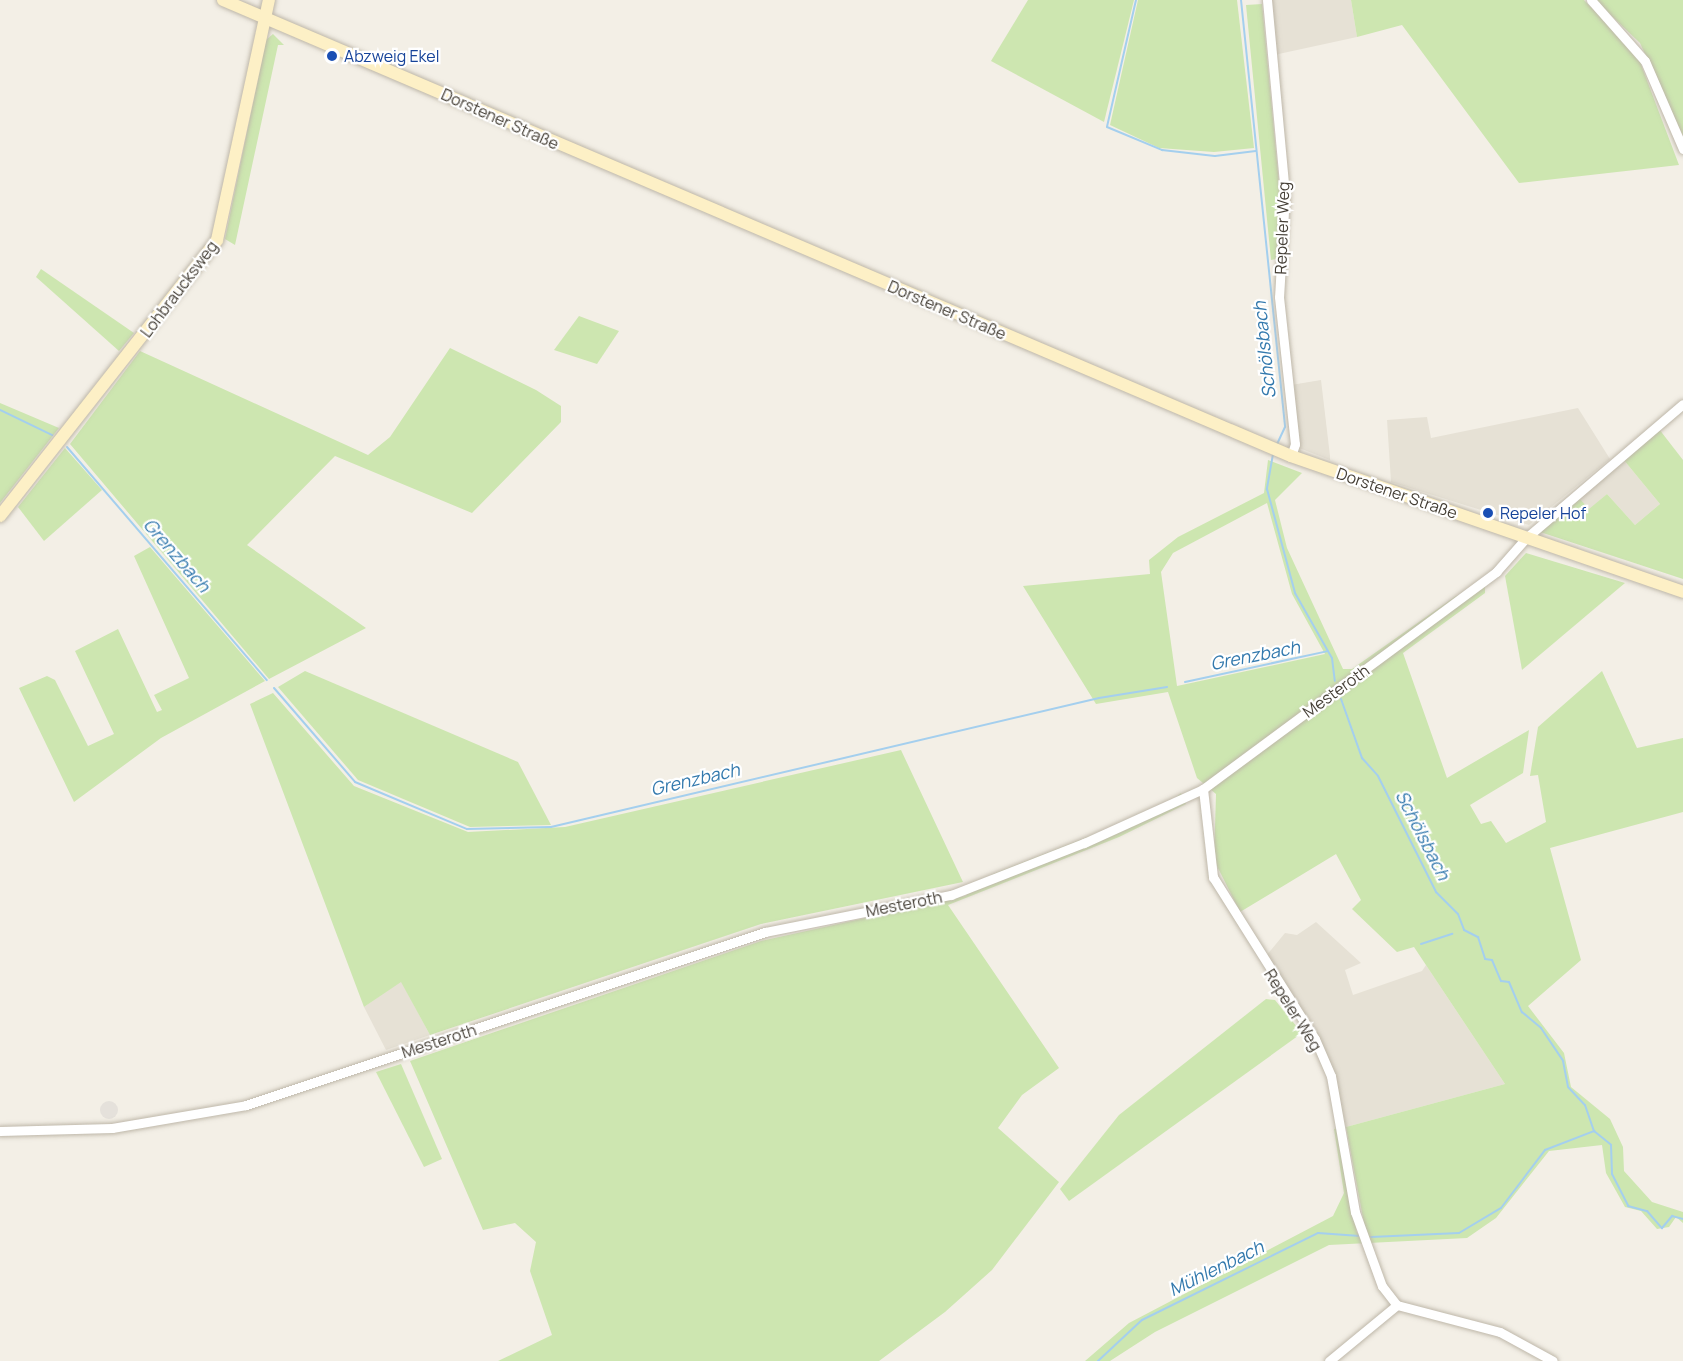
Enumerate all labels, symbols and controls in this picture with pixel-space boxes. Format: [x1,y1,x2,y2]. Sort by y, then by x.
place label: Abzweig Ekel [344,46,439,66]
marker: Abzweig Ekel [325,49,339,63]
street label: Dorstener Straße [438,84,562,154]
street label: Repeler Weg [1271,181,1293,275]
street label: Lohbraucksweg [136,237,222,341]
street label: Dorstener Straße [885,276,1009,344]
water label: Schölsbach [1248,300,1280,400]
street label: Dorstener Straße [1334,463,1460,523]
place label: Repeler Hof [1500,503,1586,523]
marker: Repeler Hof [1481,506,1495,520]
water label: Grenzbach [139,514,215,596]
water label: Grenzbach [1208,636,1302,674]
street label: Mesteroth [1299,660,1373,722]
water label: Grenzbach [648,758,742,800]
water label: Schölsbach [1391,787,1455,883]
street label: Mesteroth [864,887,944,921]
street label: Repeler Weg [1260,966,1326,1054]
street label: Mesteroth [399,1020,479,1062]
water label: Mühlenbach [1165,1236,1267,1300]

